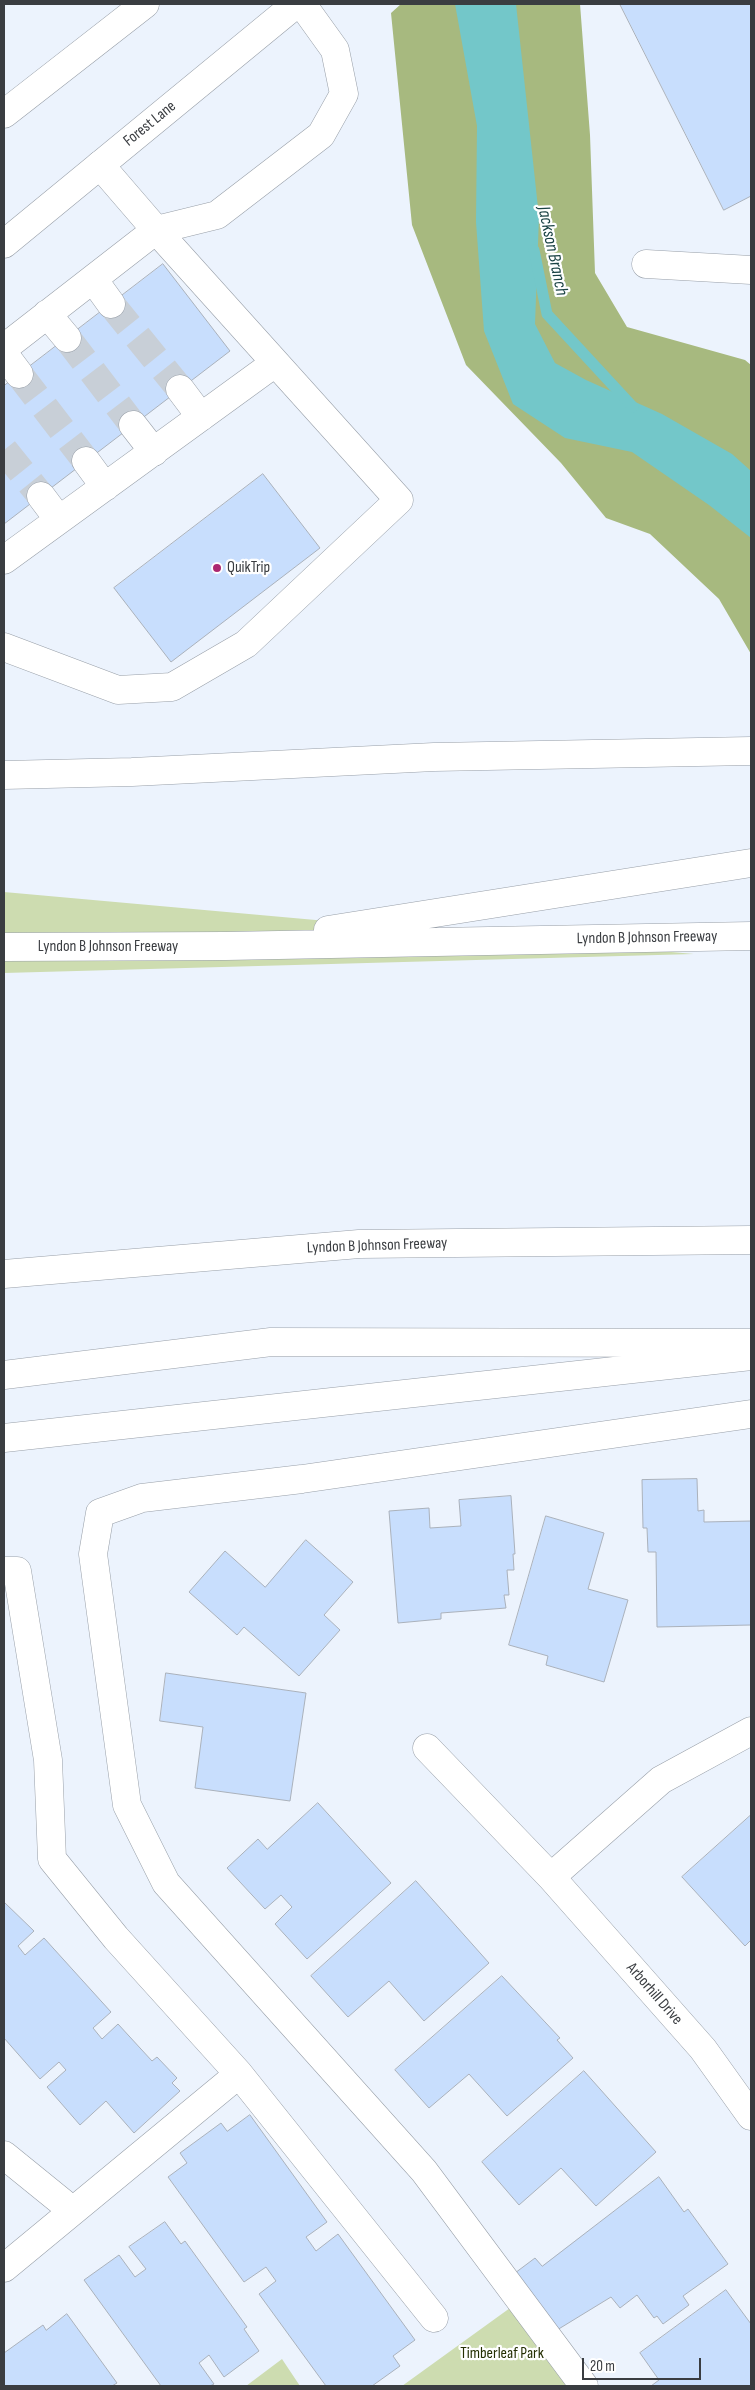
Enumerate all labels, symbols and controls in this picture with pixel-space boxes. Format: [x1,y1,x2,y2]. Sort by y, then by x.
street label: Forest Lane [120,97,180,151]
water label: Jackson Branch [532,204,572,298]
place label: QuikTrip [227,558,270,578]
marker: QuikTrip [211,562,223,574]
street label: Lyndon B Johnson Freeway [577,927,717,949]
street label: Lyndon B Johnson Freeway [38,937,178,957]
street label: Lyndon B Johnson Freeway [306,1234,448,1258]
street label: Arborhill Drive [622,1959,686,2029]
park label: Timberleaf Park [460,2344,544,2364]
scale bar [585,2348,704,2380]
text: 20 m [590,2357,615,2376]

